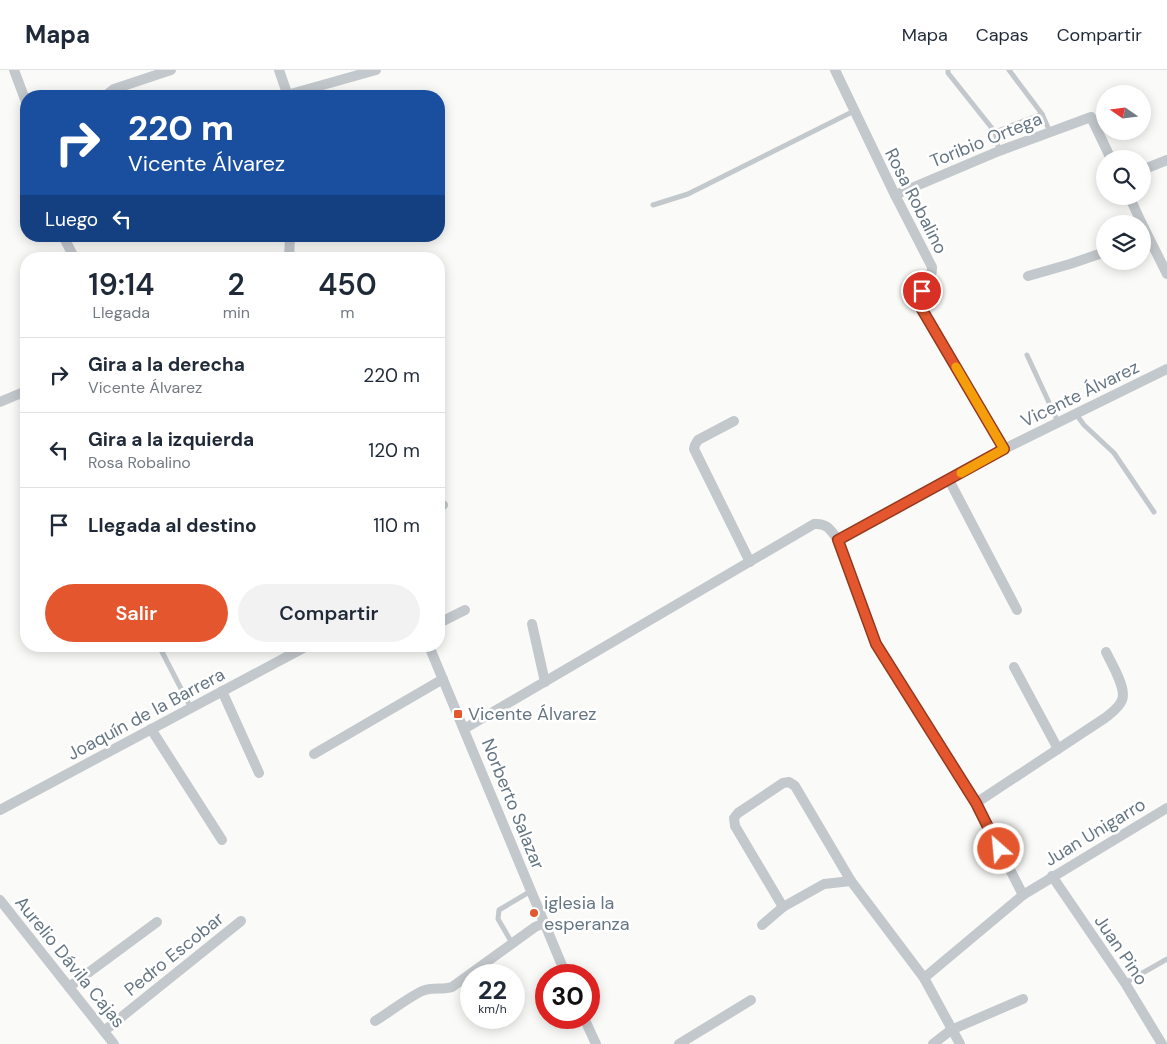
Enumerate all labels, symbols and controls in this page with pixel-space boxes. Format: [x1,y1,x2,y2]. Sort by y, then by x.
text: Mapa [25,19,90,50]
text: Mapa [902,23,948,47]
text: Capas [976,23,1029,47]
text: Compartir [1057,23,1142,47]
north arrow [1096,85,1151,140]
map controls [1096,85,1151,270]
text: 220 m [128,105,234,151]
street label: Toribio Ortega [927,107,1045,173]
icon: right [45,110,110,175]
street label: Rosa Robalino [879,144,953,258]
text: Vicente Álvarez [128,149,285,178]
button: search [1096,150,1151,205]
icon: left [108,205,136,233]
text: Luego [45,207,98,232]
button: layers [1096,215,1151,270]
text: 19:14 [88,265,154,304]
text: 2 [228,265,245,304]
text: 450 [318,265,377,304]
pin [901,270,943,312]
icon: arrive [908,277,936,305]
text: Llegada [93,302,150,323]
text: min [223,302,250,323]
text: m [340,302,355,323]
text: Gira a la derecha [88,352,245,377]
street label: Vicente Álvarez [1017,355,1143,433]
icon: right [45,361,73,389]
text: 220 m [363,363,420,388]
text: Vicente Álvarez [88,377,202,398]
text: Gira a la izquierda [88,427,254,452]
icon: left [45,436,73,464]
text: 120 m [368,438,420,463]
text: Rosa Robalino [88,452,191,473]
icon: arrive [45,511,73,539]
text: Llegada al destino [88,513,257,538]
text: 110 m [373,513,420,538]
button: Salir [45,584,228,642]
button: Compartir [238,584,420,642]
street label: Joaquín de la Barrera [63,662,229,766]
place label: Vicente Álvarez [468,702,597,726]
marker: Vicente Álvarez [452,708,464,720]
street label: Norberto Salazar [476,735,550,873]
street label: Juan Unigarro [1040,792,1150,872]
position arrow [972,822,1024,874]
street label: Aurelio Dávila Cajas [10,891,130,1033]
place label: iglesia la esperanza [544,891,630,936]
street label: Pedro Escobar [119,906,229,1001]
marker: iglesia la esperanza [528,907,540,919]
street label: Juan Pino [1089,910,1153,990]
speed limit sign: 30 [535,964,600,1029]
text: 22 [478,974,507,1007]
text: km/h [478,1001,507,1017]

